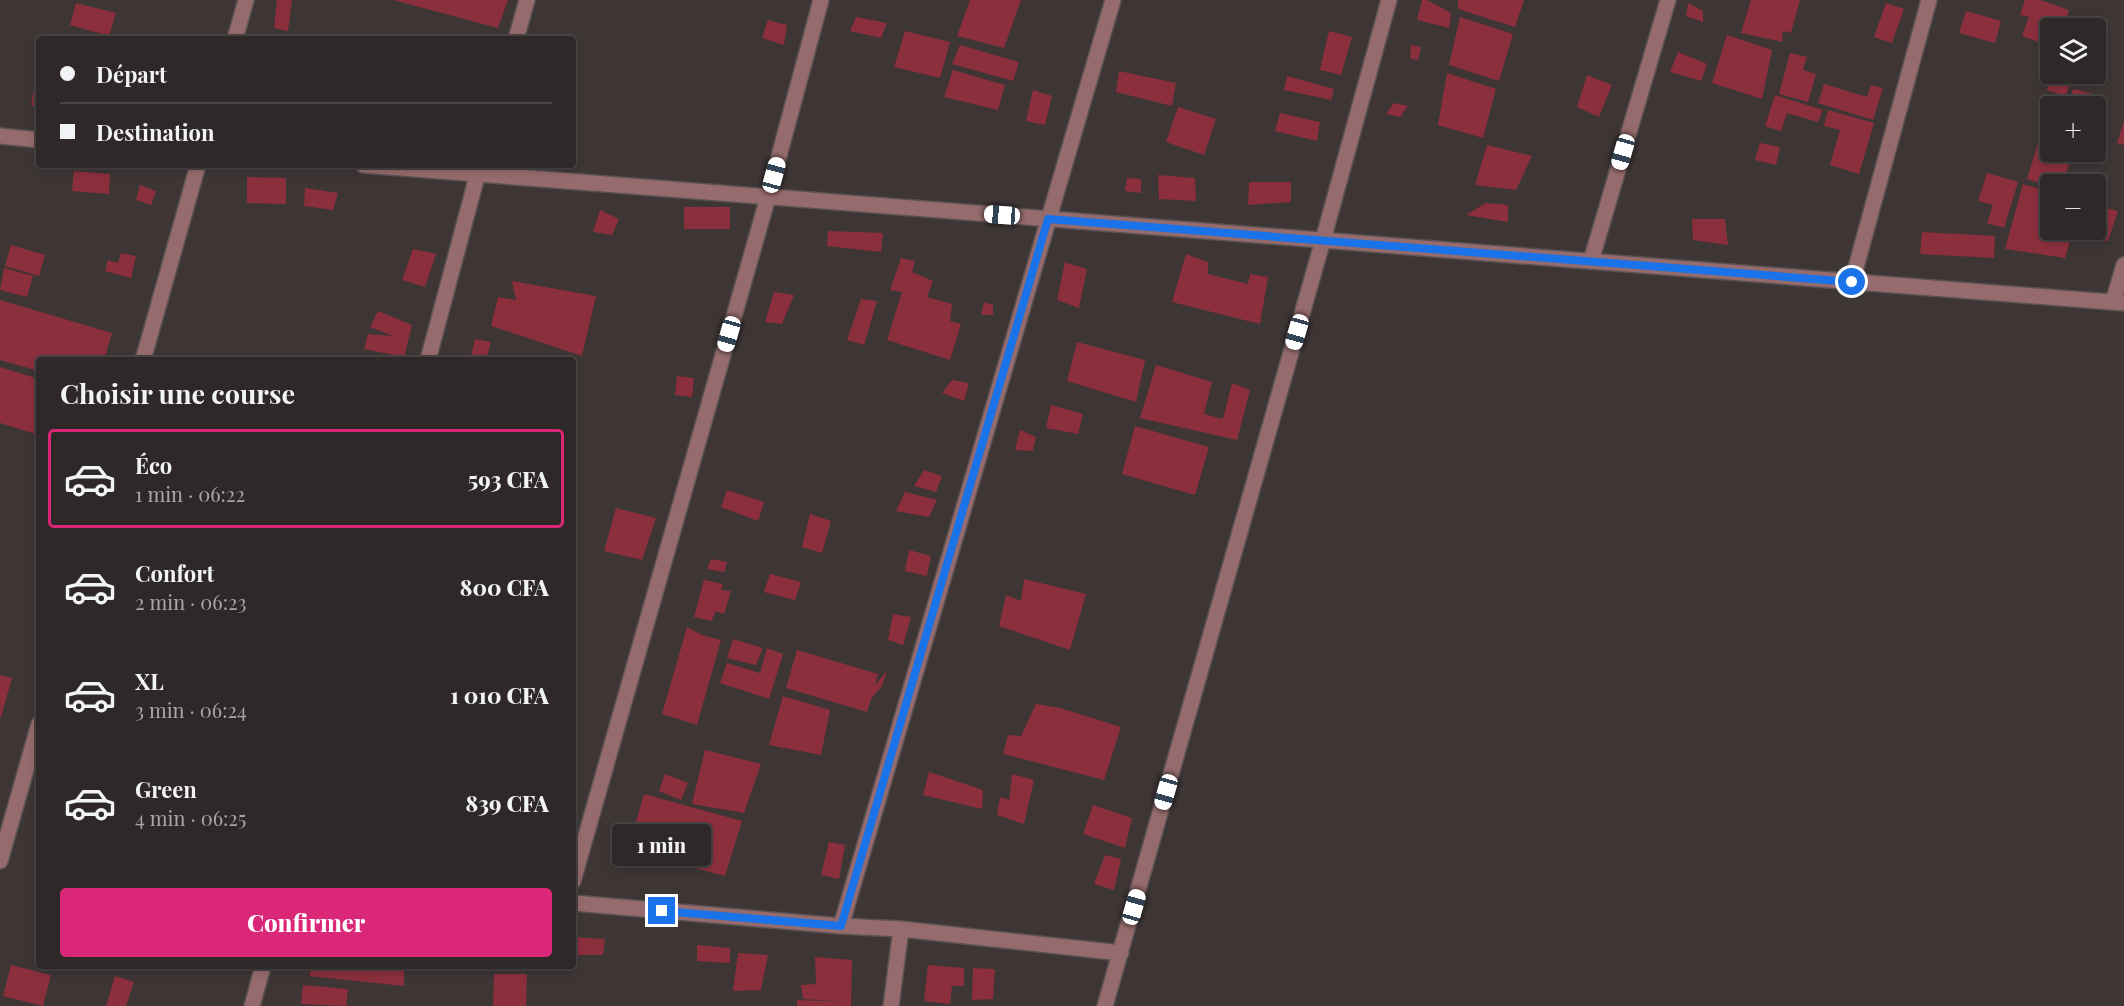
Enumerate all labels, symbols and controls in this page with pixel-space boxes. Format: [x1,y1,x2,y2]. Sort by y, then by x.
map controls [2040,18,2106,240]
button: layers [2040,18,2106,84]
text: Départ [96,59,167,89]
button: + [2040,96,2106,162]
text: Destination [96,117,215,147]
car [1609,132,1637,172]
car [761,155,787,195]
button: − [2040,174,2106,240]
car [983,205,1021,225]
route start [1838,268,1865,295]
car [1283,312,1311,352]
car [715,314,743,354]
text: Choisir une course [60,375,295,411]
text: Éco [135,450,172,480]
icon: car [63,452,117,506]
text: 593 CFA [468,464,549,494]
text: 1 min · 06:22 [135,480,245,507]
text: Confort [135,558,214,588]
icon: car [63,560,117,614]
text: 800 CFA [460,572,549,602]
text: 2 min · 06:23 [135,588,247,615]
text: XL [135,666,164,696]
icon: car [63,668,117,722]
text: 1 010 CFA [450,680,549,710]
text: 3 min · 06:24 [135,696,247,723]
car [1152,772,1180,812]
text: Green [135,774,197,804]
icon: car [63,776,117,830]
text: 839 CFA [466,788,549,818]
text: 4 min · 06:25 [135,804,246,831]
callout: 1 min [612,824,712,866]
text: 1 min [637,831,686,858]
car [1120,887,1148,927]
button: Confirmer [60,888,552,957]
route end [648,897,675,924]

